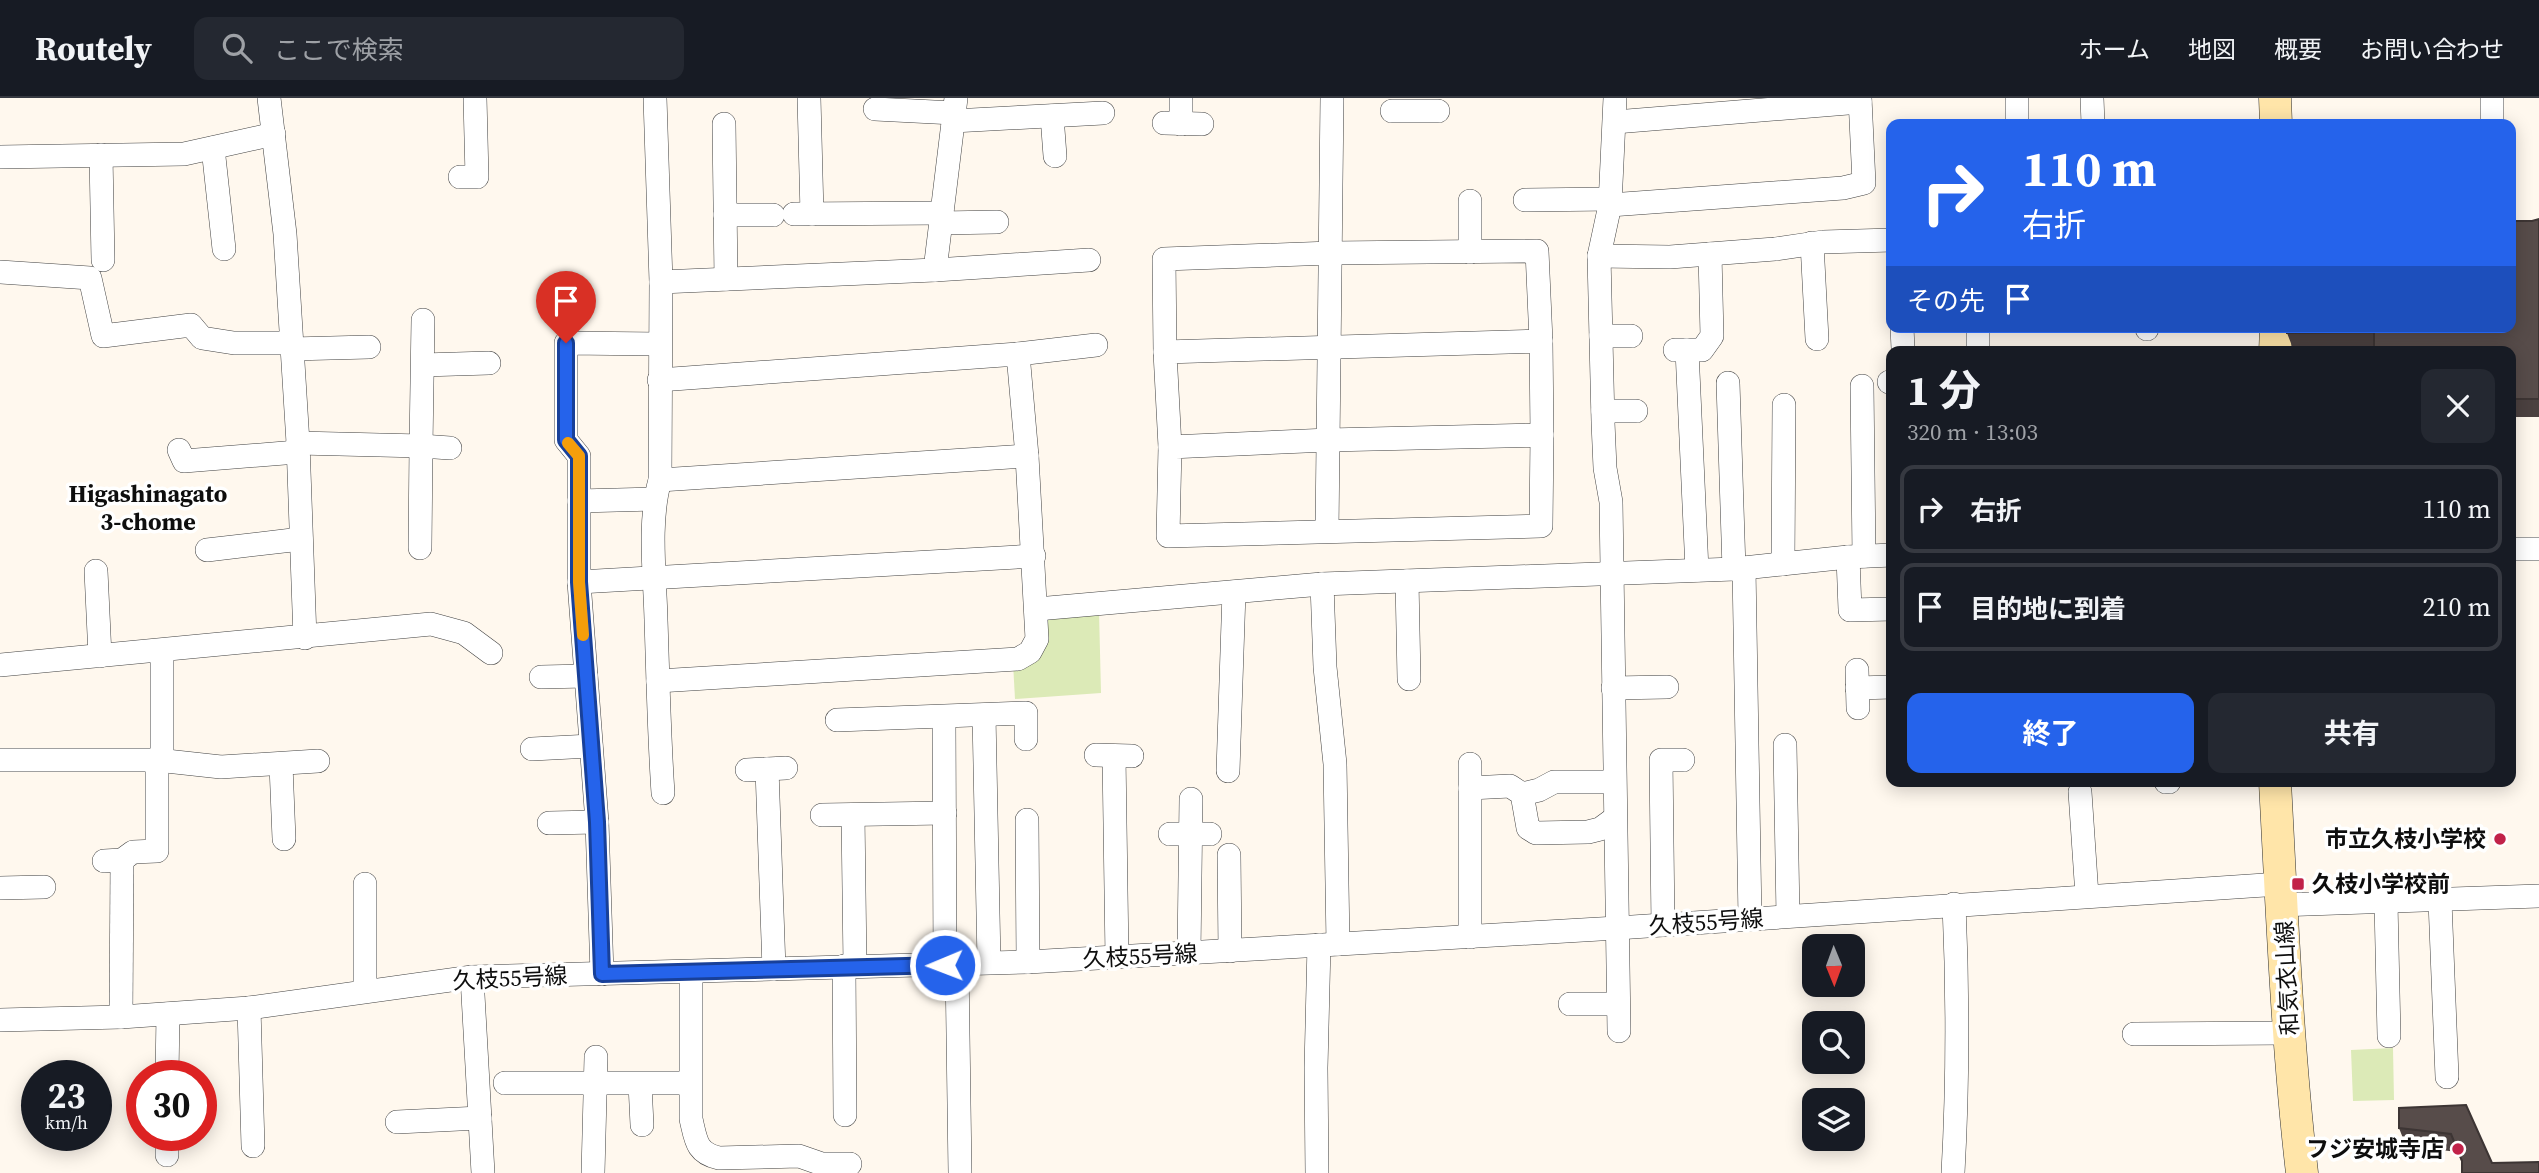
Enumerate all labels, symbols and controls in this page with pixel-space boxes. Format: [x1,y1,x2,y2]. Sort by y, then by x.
search box [194,17,684,80]
text: Routely [35,26,152,71]
icon: search [218,29,256,67]
text: ここで検索 [274,32,404,68]
text: ホーム [2079,33,2150,66]
text: 地図 [2188,33,2236,66]
text: 概要 [2274,33,2322,66]
text: お問い合わせ [2360,33,2504,66]
text: 110 m [2022,135,2157,202]
icon: right [1907,147,1998,238]
text: 右折 [2022,203,2086,247]
pin [536,271,596,343]
icon: arrive [1999,280,2037,318]
icon: arrive [547,282,585,320]
text: その先 [1907,283,1985,319]
text: 1 分 [1907,361,1981,419]
button: close [2421,369,2495,443]
text: 320 m · 13:03 [1907,416,2038,448]
district label: Higashinagato 3-chome [69,477,227,538]
icon: right [1911,490,1949,528]
text: 110 m [2423,491,2491,527]
text: 右折 [1970,493,2022,529]
icon: arrive [1911,588,1949,626]
text: 210 m [2423,589,2491,625]
text: 目的地に到着 [1970,591,2126,627]
button: 終了 [1907,693,2194,773]
button: 共有 [2208,693,2495,773]
place label: 市立久枝小学校 [2325,823,2486,855]
marker: 市立久枝小学校 [2492,831,2508,847]
place label: 久枝小学校前 [2312,868,2450,900]
marker: 久枝小学校前 [2290,876,2306,892]
street label: 久枝55号線 [1648,902,1764,942]
street label: 和気衣山線 [2268,920,2306,1036]
position arrow [908,928,982,1002]
north arrow [1802,934,1866,998]
map controls [1802,934,1865,1151]
street label: 久枝55号線 [1082,937,1198,975]
street label: 久枝55号線 [452,959,568,997]
button: search [1802,1011,1865,1074]
speed limit sign: 30 [126,1060,217,1151]
text: 23 [48,1072,85,1120]
button: layers [1802,1088,1865,1151]
text: km/h [45,1110,88,1135]
place label: フジ安城寺店 [2306,1133,2444,1165]
marker: フジ安城寺店 [2450,1141,2466,1157]

